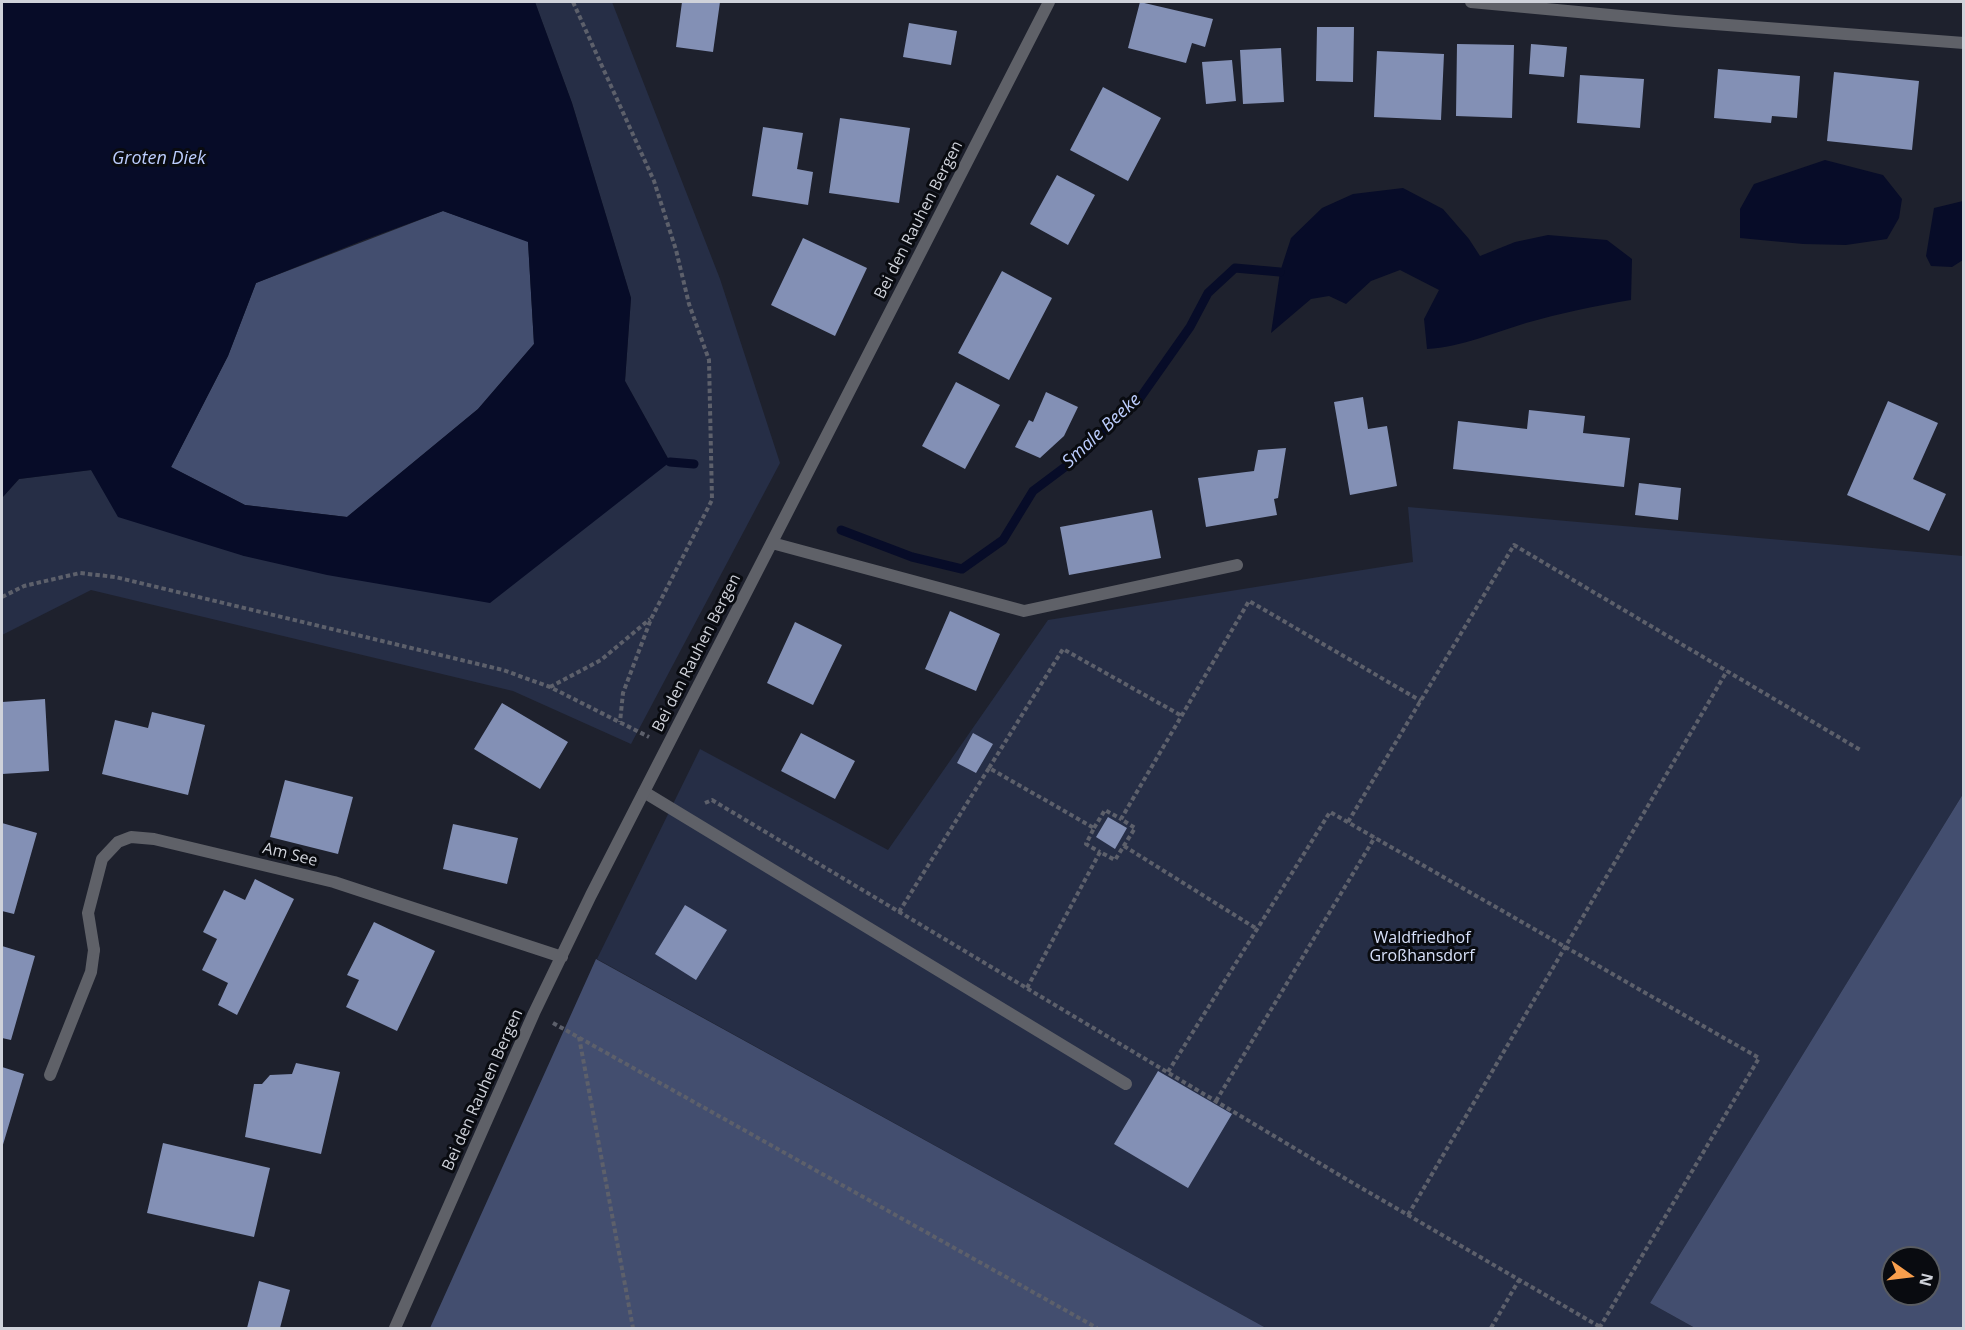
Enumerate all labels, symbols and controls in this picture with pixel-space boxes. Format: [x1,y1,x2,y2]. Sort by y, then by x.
street label: Bei den Rauhen Bergen [871,138,967,302]
water label: Groten Diek [112,148,206,170]
water label: Smale Beeke [1058,389,1146,473]
street label: Bei den Rauhen Bergen [649,571,745,735]
street label: Am See [261,839,319,871]
park label: Waldfriedhof Großhansdorf [1369,928,1475,966]
street label: Bei den Rauhen Bergen [439,1006,527,1174]
north arrow [1881,1246,1941,1306]
text: N [1914,1271,1939,1289]

